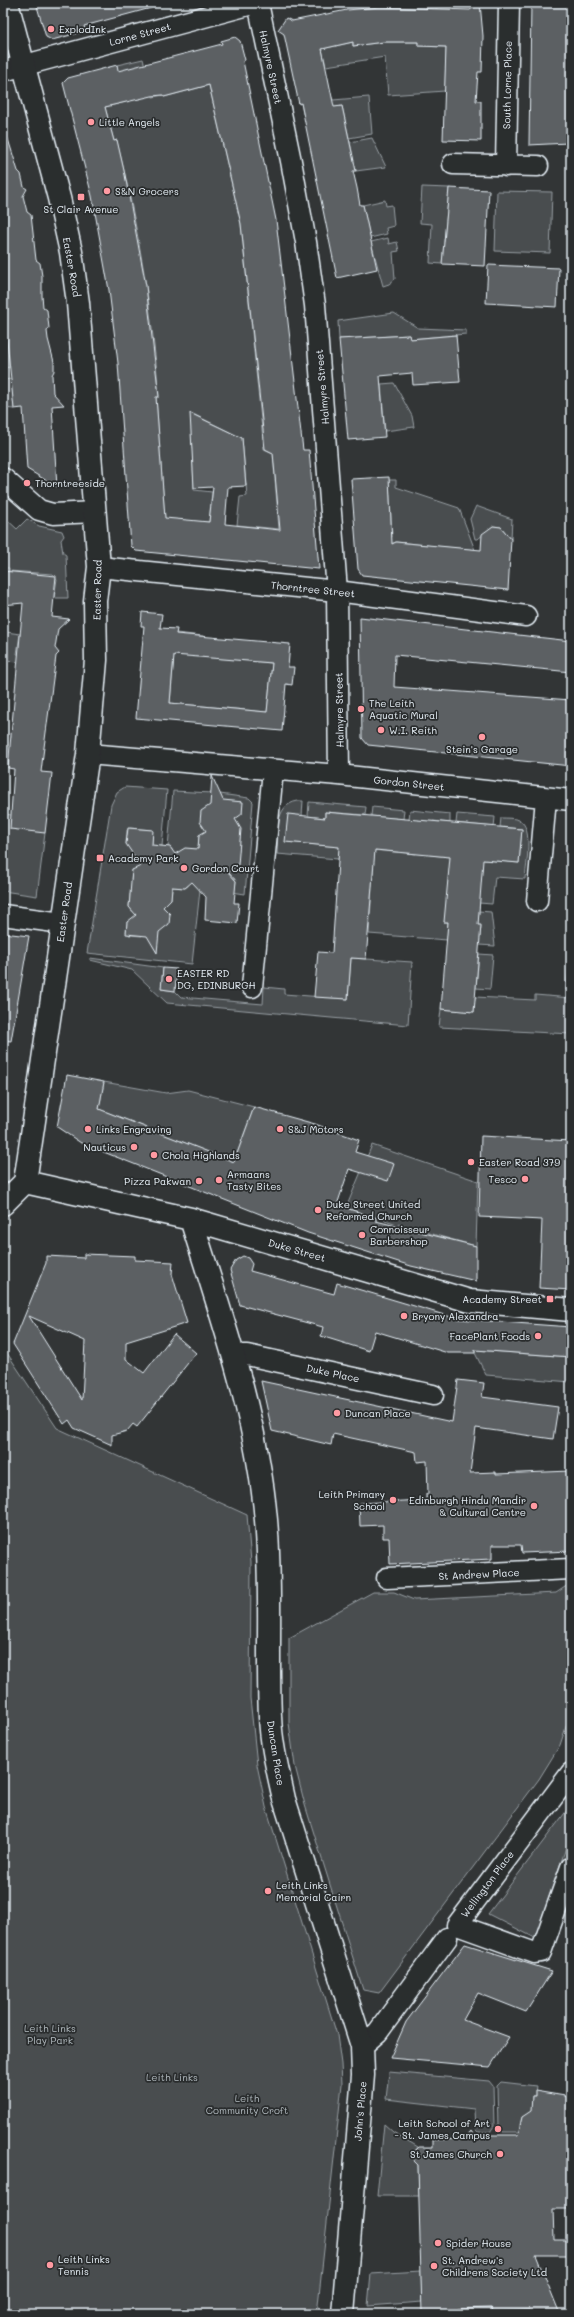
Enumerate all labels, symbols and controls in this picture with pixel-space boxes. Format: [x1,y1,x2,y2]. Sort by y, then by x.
street label: Lorne Street [108,19,172,49]
place label: ExplodInk [59,22,106,36]
marker: ExplodInk [46,24,56,34]
street label: Halmyre Street [256,29,286,105]
street label: South Lorne Place [499,41,515,129]
place label: Little Angels [99,115,160,129]
marker: Little Angels [86,117,96,127]
place label: S&N Grocers [115,184,179,198]
marker: S&N Grocers [102,186,112,196]
marker: St Clair Avenue [76,192,86,202]
place label: St Clair Avenue [44,202,119,216]
street label: Easter Road [60,236,84,298]
street label: Halmyre Street [312,349,332,425]
place label: Thorntreeside [35,476,105,490]
marker: Thorntreeside [22,478,32,488]
street label: Easter Road [89,560,105,620]
street label: Thorntree Street [270,578,356,600]
street label: Halmyre Street [331,672,347,748]
place label: The Leith Aquatic Mural [369,696,438,722]
marker: The Leith Aquatic Mural [356,704,366,714]
place label: W.I. Reith [389,723,437,737]
marker: W.I. Reith [376,725,386,735]
marker: Stein's Garage [477,732,487,742]
place label: Stein's Garage [446,742,518,756]
street label: Gordon Street [373,772,445,794]
place label: Academy Park [108,851,179,865]
marker: Academy Park [95,853,105,863]
place label: Gordon Court [192,861,259,875]
marker: Gordon Court [179,863,189,873]
street label: Easter Road [53,881,75,943]
place label: EASTER RD DG, EDINBURGH [177,966,256,992]
marker: EASTER RD DG, EDINBURGH [164,974,174,984]
place label: Links Engraving [96,1122,171,1136]
place label: S&J Motors [288,1122,344,1136]
marker: Links Engraving [83,1124,93,1134]
marker: S&J Motors [275,1124,285,1134]
place label: Nauticus [83,1140,126,1154]
marker: Nauticus [129,1142,139,1152]
place label: Chola Highlands [162,1148,240,1162]
marker: Chola Highlands [149,1150,159,1160]
place label: Easter Road 379 [479,1155,560,1169]
marker: Easter Road 379 [466,1157,476,1167]
place label: Armaans Tasty Bites [227,1167,281,1193]
place label: Tesco [489,1172,517,1186]
place label: Pizza Pakwan [124,1174,191,1188]
marker: Tesco [520,1174,530,1184]
marker: Armaans Tasty Bites [214,1175,224,1185]
marker: Pizza Pakwan [194,1176,204,1186]
place label: Duke Street United Reformed Church [326,1197,420,1223]
marker: Duke Street United Reformed Church [313,1205,323,1215]
place label: Connoisseur Barbershop [370,1222,430,1248]
marker: Connoisseur Barbershop [357,1230,367,1240]
street label: Duke Street [267,1235,327,1265]
place label: Academy Street [462,1292,542,1306]
marker: Academy Street [545,1294,555,1304]
place label: Bryony Alexandra [412,1309,498,1323]
marker: Bryony Alexandra [399,1311,409,1321]
place label: FacePlant Foods [449,1329,530,1343]
marker: FacePlant Foods [533,1331,543,1341]
street label: Duke Place [305,1361,361,1385]
place label: Duncan Place [345,1406,411,1420]
marker: Duncan Place [332,1408,342,1418]
place label: Leith Primary School [319,1487,385,1513]
place label: Edinburgh Hindu Mandir & Cultural Centre [409,1493,526,1519]
marker: Leith Primary School [388,1495,398,1505]
marker: Edinburgh Hindu Mandir & Cultural Centre [529,1501,539,1511]
street label: St Andrew Place [438,1565,520,1583]
street label: Duncan Place [264,1719,288,1787]
street label: Wellington Place [457,1848,517,1920]
place label: Leith Links Memorial Cairn [276,1878,351,1904]
marker: Leith Links Memorial Cairn [263,1886,273,1896]
park label: Leith Links Play Park [24,2021,76,2047]
park label: Leith Links [146,2070,198,2084]
street label: John's Place [350,2081,370,2141]
park label: Leith Community Croft [206,2091,288,2117]
place label: Leith School of Art - St. James Campus [395,2116,490,2142]
marker: Leith School of Art - St. James Campus [493,2124,503,2134]
place label: St James Church [410,2147,492,2161]
marker: St James Church [495,2149,505,2159]
place label: Spider House [446,2236,511,2250]
marker: Spider House [433,2238,443,2248]
place label: Leith Links Tennis [58,2252,110,2278]
place label: St. Andrew's Childrens Society Ltd [442,2253,547,2279]
marker: Leith Links Tennis [45,2260,55,2270]
marker: St. Andrew's Childrens Society Ltd [429,2261,439,2271]

